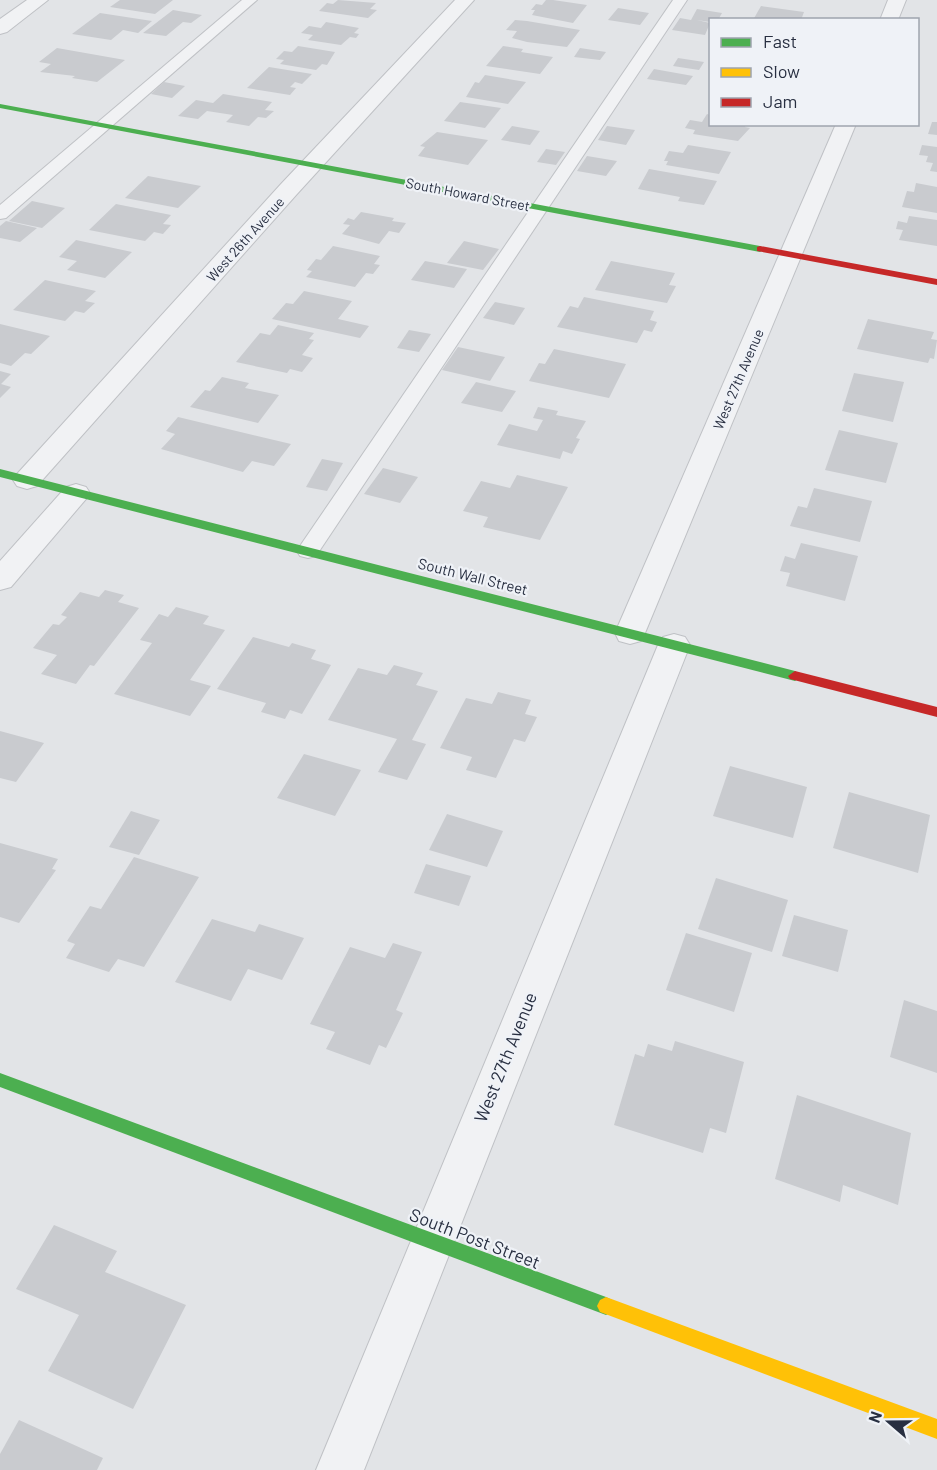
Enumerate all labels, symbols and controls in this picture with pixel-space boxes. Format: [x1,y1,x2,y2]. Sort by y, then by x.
legend [709,18,919,126]
text: Fast [763,30,797,52]
text: Slow [763,60,800,82]
text: Jam [763,90,797,112]
street label: South Howard Street [405,174,531,214]
street label: West 26th Avenue [202,193,288,285]
street label: West 27th Avenue [709,326,767,432]
street label: South Wall Street [416,554,530,598]
street label: West 27th Avenue [469,989,541,1125]
street label: South Post Street [407,1203,543,1273]
north arrow [859,1392,919,1452]
text: N [864,1408,885,1425]

